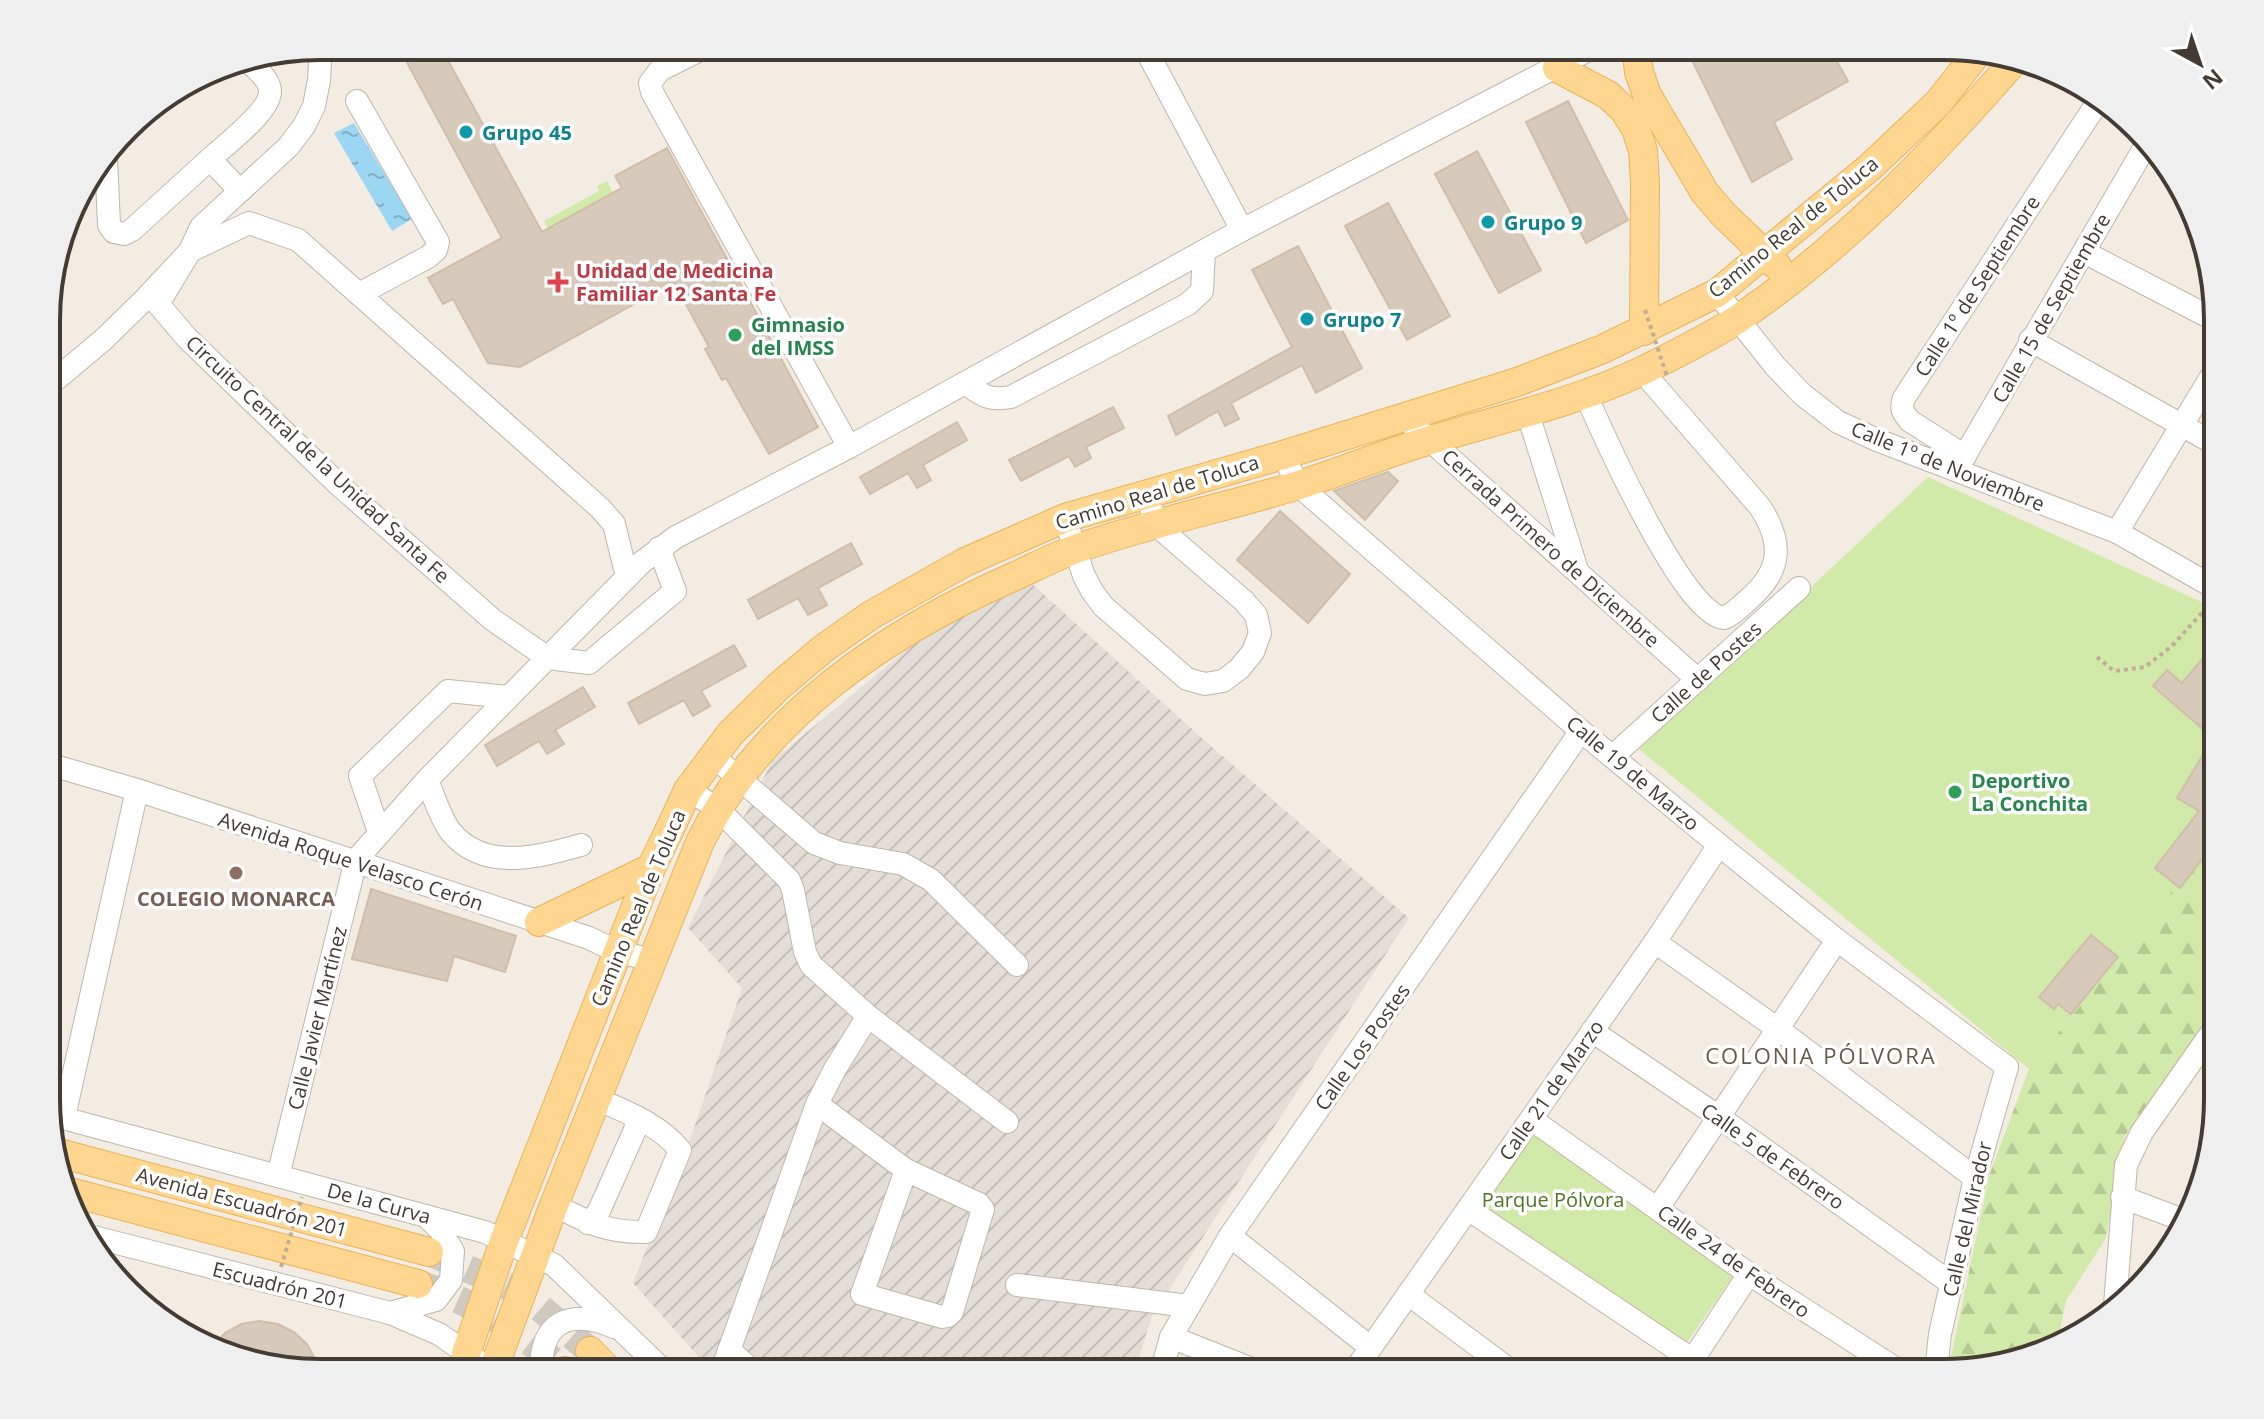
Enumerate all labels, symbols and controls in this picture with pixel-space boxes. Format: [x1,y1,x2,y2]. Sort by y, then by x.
north arrow [2160,24,2240,104]
text: N [2197,63,2230,97]
place label: Grupo 45 [482,119,572,146]
marker: Grupo 45 [457,123,475,141]
street label: Camino Real de Toluca [1702,150,1884,304]
street label: Calle 1º de Septiembre [1908,190,2046,382]
street label: Calle 15 de Septiembre [1986,208,2116,408]
place label: Grupo 9 [1504,209,1582,236]
marker: Grupo 9 [1479,213,1497,231]
place label: Unidad de Medicina Familiar 12 Santa Fe [576,257,776,307]
marker: Unidad de Medicina Familiar 12 Santa Fe [547,271,569,293]
place label: Grupo 7 [1323,306,1401,333]
marker: Grupo 7 [1298,310,1316,328]
place label: Gimnasio del IMSS [751,311,845,361]
marker: Gimnasio del IMSS [726,326,744,344]
street label: Circuito Central de la Unidad Santa Fe [180,329,456,589]
street label: Calle 1º de Noviembre [1847,415,2049,517]
street label: Cerrada Primero de Diciembre [1436,443,1666,653]
street label: Camino Real de Toluca [1052,448,1262,536]
street label: Calle de Postes [1645,615,1767,729]
street label: Calle 19 de Marzo [1561,709,1705,837]
place label: Deportivo La Conchita [1971,767,2088,817]
marker: Deportivo La Conchita [1946,783,1964,801]
street label: Avenida Roque Velasco Cerón [215,805,487,917]
street label: Camino Real de Toluca [584,805,692,1011]
marker: COLEGIO MONARCA [227,864,245,882]
place label: COLEGIO MONARCA [137,885,335,912]
street label: Calle Javier Martínez [281,923,353,1113]
street label: Calle Los Postes [1308,978,1416,1116]
street label: Calle 21 de Marzo [1492,1014,1610,1166]
district label: COLONIA PÓLVORA [1705,1040,1937,1070]
street label: Calle 5 de Febrero [1696,1096,1850,1216]
street label: Calle del Mirador [1936,1139,1998,1299]
street label: Avenida Escuadrón 201 [133,1161,351,1243]
street label: De la Curva [324,1176,434,1230]
park label: Parque Pólvora [1482,1186,1624,1213]
street label: Calle 24 de Febrero [1652,1198,1816,1324]
street label: Escuadrón 201 [210,1255,350,1315]

